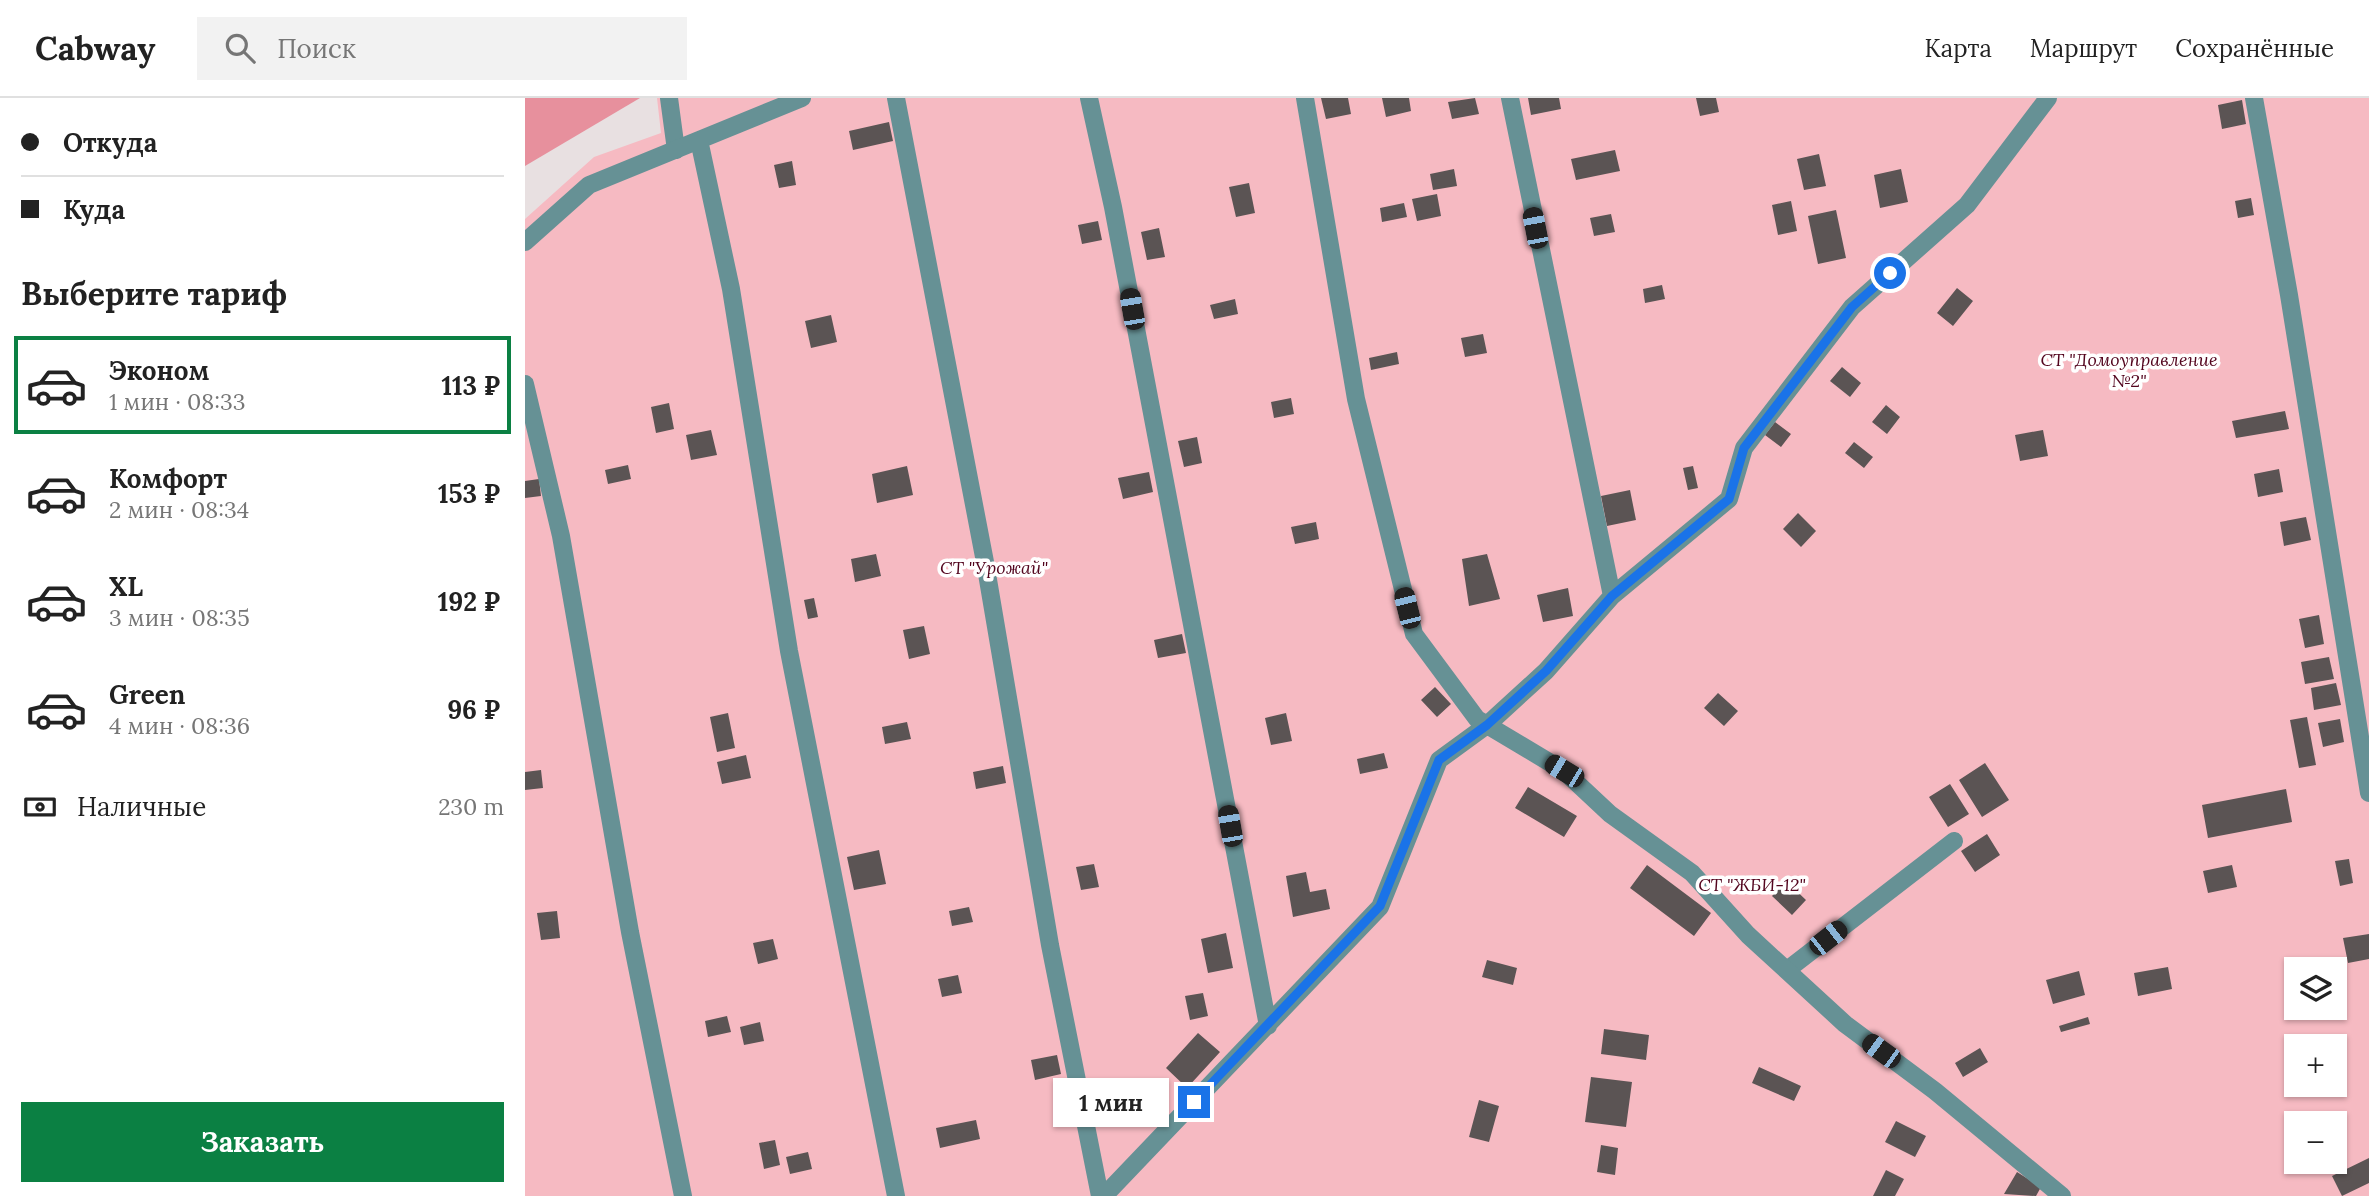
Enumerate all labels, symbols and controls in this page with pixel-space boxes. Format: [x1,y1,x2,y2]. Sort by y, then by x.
search box [197,17,687,80]
text: Cabway [35,27,155,69]
icon: search [221,29,259,67]
text: Поиск [277,32,356,65]
text: Карта [1924,33,1992,64]
text: Маршрут [2030,33,2137,64]
text: Сохранённые [2175,33,2334,64]
text: Откуда [63,126,157,159]
text: Куда [63,193,125,226]
car [1521,205,1550,251]
route start [1874,257,1906,289]
text: Выберите тариф [21,273,287,314]
car [1119,286,1146,332]
park label: СТ "Домоуправление №2" [2040,348,2218,392]
icon: car [25,354,88,417]
text: Эконом [109,354,209,387]
text: 113 ₽ [441,369,500,402]
text: 1 мин · 08:33 [109,387,246,416]
icon: car [25,462,88,525]
text: Комфорт [109,462,227,495]
text: 153 ₽ [438,477,500,510]
text: 2 мин · 08:34 [109,495,249,524]
park label: СТ "Урожай" [940,556,1048,579]
icon: car [25,570,88,633]
text: XL [109,570,143,603]
text: 192 ₽ [438,585,500,618]
car [1392,585,1423,631]
text: 3 мин · 08:35 [109,603,250,632]
icon: car [25,678,88,741]
text: Green [109,678,185,711]
text: 96 ₽ [447,693,500,726]
text: 4 мин · 08:36 [109,711,250,740]
car [1541,751,1588,791]
icon: cash [21,788,59,826]
text: Наличные [77,790,206,823]
text: 230 m [438,792,504,821]
car [1217,803,1244,849]
park label: СТ "ЖБИ-12" [1698,873,1806,896]
car [1805,917,1852,959]
map controls [2284,957,2347,1174]
button: layers [2284,957,2347,1020]
car [1858,1030,1905,1072]
button: + [2284,1034,2347,1097]
callout: 1 мин [1054,1077,1169,1126]
route end [1178,1086,1210,1118]
text: 1 мин [1079,1088,1143,1117]
button: Заказать [21,1102,504,1182]
button: − [2284,1111,2347,1174]

